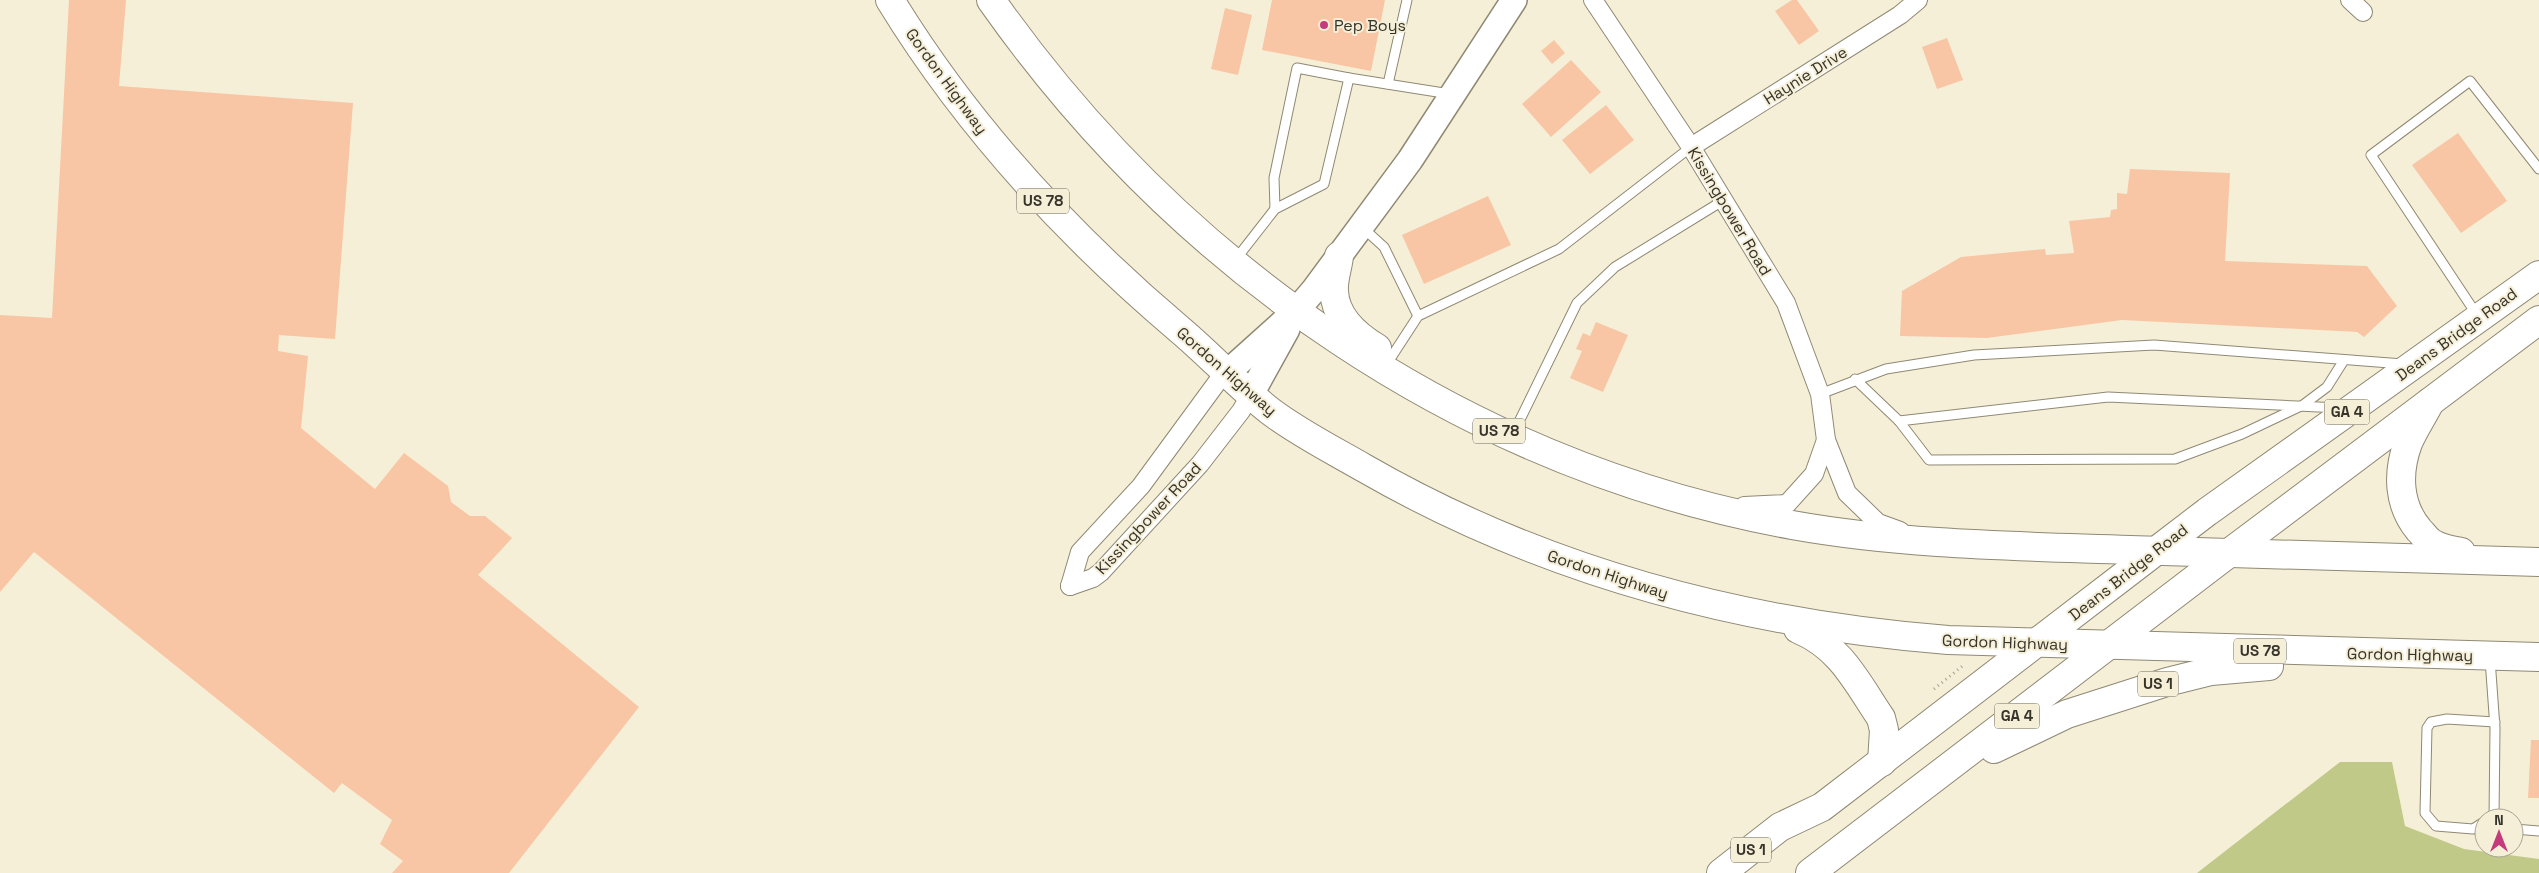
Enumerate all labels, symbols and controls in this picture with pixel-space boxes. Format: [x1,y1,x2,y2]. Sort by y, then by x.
place label: Pep Boys [1334,15,1406,36]
marker: Pep Boys [1318,19,1330,31]
street label: Gordon Highway [901,24,992,139]
street label: Haynie Drive [1759,41,1851,109]
street label: Kissingbower Road [1683,143,1776,279]
road number: US 78 [1017,188,1069,214]
street label: Deans Bridge Road [2391,283,2521,386]
street label: Gordon Highway [1172,322,1281,421]
road number: GA 4 [2324,400,2370,424]
road number: US 78 [1473,418,1525,444]
street label: Kissingbower Road [1091,458,1206,579]
street label: Deans Bridge Road [2064,519,2192,625]
street label: Gordon Highway [1545,545,1671,604]
street label: Gordon Highway [1942,630,2068,655]
road number: US 78 [2234,638,2286,664]
street label: Gordon Highway [2347,643,2473,666]
road number: US 1 [2138,672,2178,696]
road number: GA 4 [1994,704,2040,728]
north arrow [2474,808,2524,858]
text: N [2494,811,2504,829]
road number: US 1 [1731,838,1771,862]

